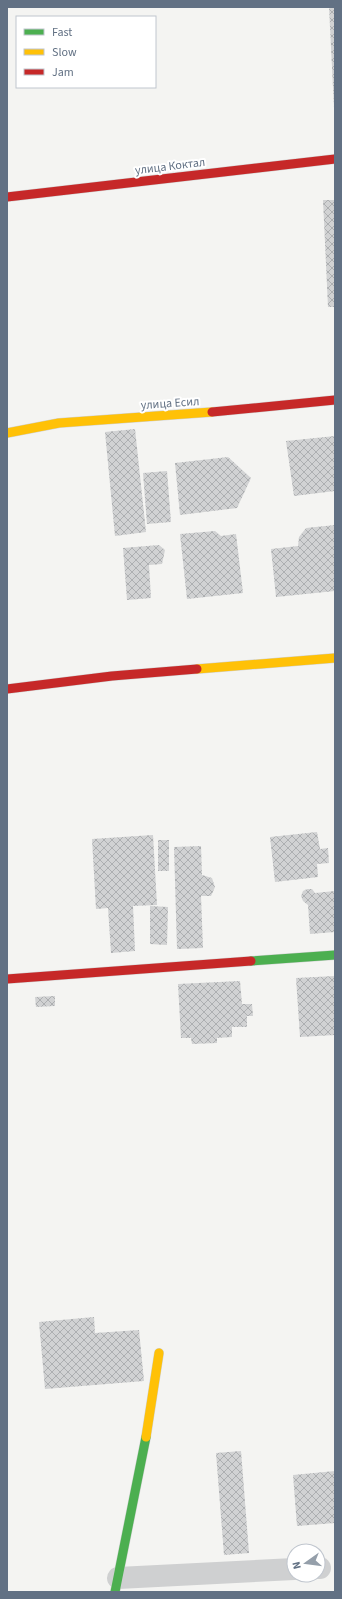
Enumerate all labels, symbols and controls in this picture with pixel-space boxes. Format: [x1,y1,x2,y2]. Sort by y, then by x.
legend [16,16,156,88]
text: Fast [52,24,72,41]
text: Slow [52,44,77,61]
text: Jam [52,64,74,81]
street label: улица Коктал [134,154,206,179]
street label: улица Есил [140,393,200,414]
north arrow [286,1543,326,1583]
text: N [289,1560,305,1571]

